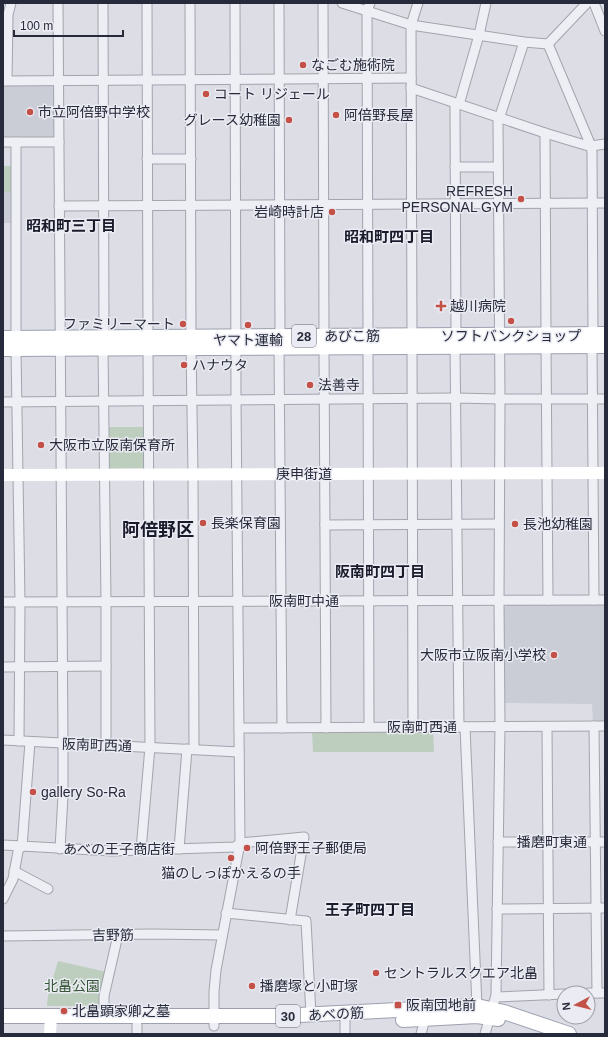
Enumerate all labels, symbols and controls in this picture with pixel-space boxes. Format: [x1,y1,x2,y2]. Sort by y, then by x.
scale bar [14,12,123,38]
text: 100 m [20,19,53,33]
place label: なごむ施術院 [311,57,395,73]
marker: なごむ施術院 [298,60,308,70]
place label: コート リジェール [214,86,330,102]
marker: コート リジェール [201,89,211,99]
place label: 市立阿倍野中学校 [38,104,150,120]
marker: 市立阿倍野中学校 [25,107,35,117]
place label: 阿倍野長屋 [344,107,414,123]
marker: 阿倍野長屋 [331,110,341,120]
place label: グレース幼稚園 [184,112,281,128]
marker: グレース幼稚園 [284,115,294,125]
place label: REFRESH PERSONAL GYM [401,183,513,215]
marker: REFRESH PERSONAL GYM [516,194,526,204]
place label: 岩崎時計店 [254,204,324,220]
marker: 岩崎時計店 [327,207,337,217]
district label: 昭和町三丁目 [26,217,116,234]
district label: 昭和町四丁目 [344,228,434,245]
place label: 越川病院 [450,298,506,314]
marker: 越川病院 [435,300,447,312]
place label: ファミリーマート [63,316,175,332]
marker: ソフトバンクショップ [506,316,516,326]
marker: ファミリーマート [178,319,188,329]
marker: ヤマト運輸 [243,320,253,330]
road number: 28 [292,325,316,347]
street label: あびこ筋 [324,328,380,344]
place label: ソフトバンクショップ [441,328,581,344]
place label: ヤマト運輸 [213,332,283,348]
place label: ハナウタ [192,357,248,373]
marker: ハナウタ [179,360,189,370]
place label: 法善寺 [318,377,360,393]
marker: 法善寺 [305,380,315,390]
place label: 大阪市立阪南保育所 [49,437,175,453]
marker: 大阪市立阪南保育所 [36,440,46,450]
street label: 庚申街道 [276,466,332,482]
place label: 長楽保育園 [211,515,281,531]
place label: 長池幼稚園 [523,516,593,532]
marker: 長楽保育園 [198,518,208,528]
marker: 長池幼稚園 [510,519,520,529]
district label: 阿倍野区 [122,520,194,540]
district label: 阪南町四丁目 [335,563,425,580]
street label: 阪南町中通 [269,593,339,609]
place label: 大阪市立阪南小学校 [420,647,546,663]
marker: 大阪市立阪南小学校 [549,650,559,660]
street label: 阪南町西通 [387,719,457,735]
street label: 阪南町西通 [62,736,132,754]
place label: gallery So-Ra [41,784,126,800]
marker: gallery So-Ra [28,787,38,797]
street label: 播磨町東通 [517,834,587,850]
place label: 阿倍野王子郵便局 [255,840,367,856]
street label: あべの王子商店街 [63,841,175,857]
marker: 阿倍野王子郵便局 [242,843,252,853]
marker: 猫のしっぽかえるの手 [226,853,236,863]
place label: 猫のしっぽかえるの手 [161,865,301,881]
district label: 王子町四丁目 [325,901,415,918]
street label: 吉野筋 [92,927,134,943]
place label: セントラルスクエア北畠 [384,965,538,981]
marker: セントラルスクエア北畠 [371,968,381,978]
park label: 北畠公園 [44,978,100,994]
place label: 播磨塚と小町塚 [260,978,358,994]
marker: 播磨塚と小町塚 [247,981,257,991]
north arrow [556,985,596,1025]
place label: 阪南団地前 [406,997,476,1013]
marker: 阪南団地前 [393,1000,403,1010]
text: N [560,1001,573,1011]
place label: 北畠顕家卿之墓 [72,1003,170,1019]
road number: 30 [276,1005,300,1027]
street label: あべの筋 [308,1005,364,1023]
marker: 北畠顕家卿之墓 [59,1006,69,1016]

